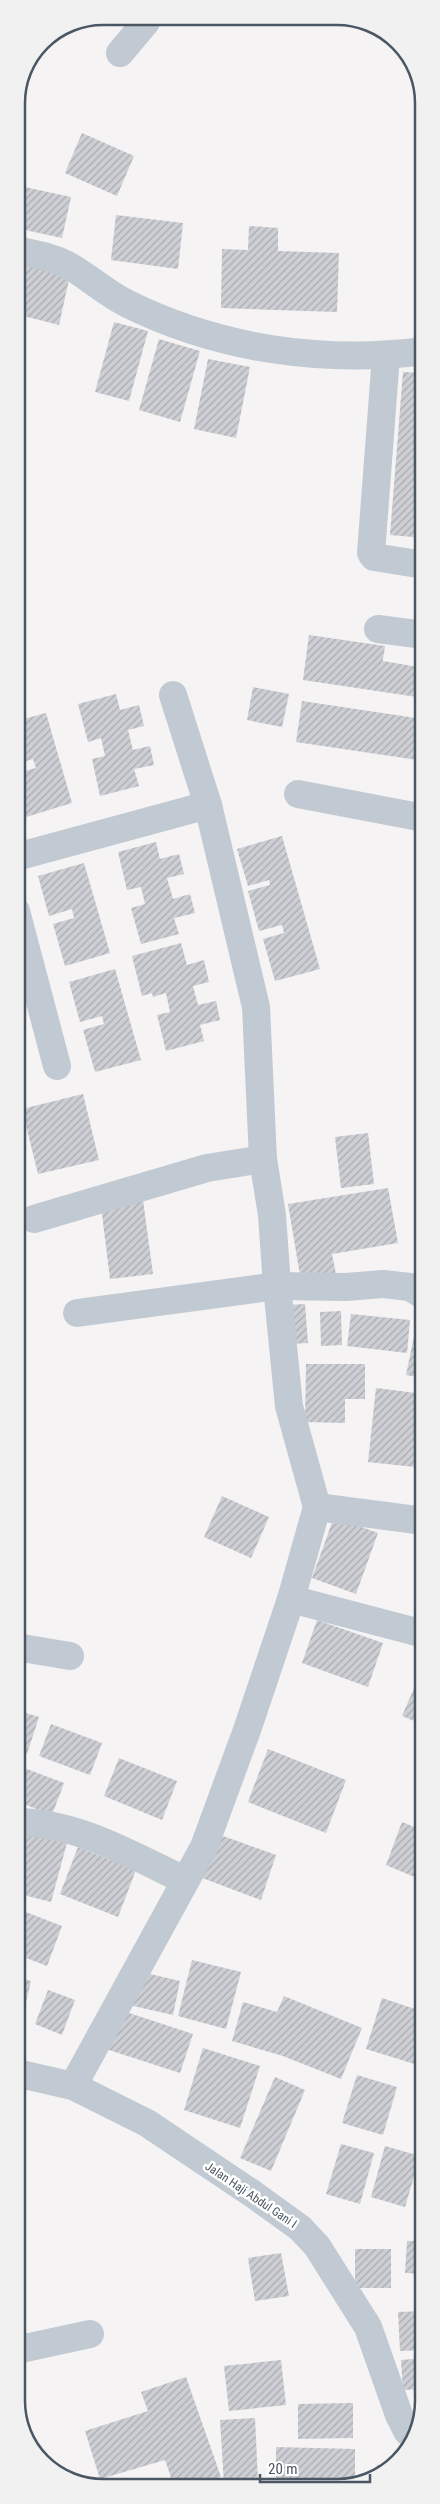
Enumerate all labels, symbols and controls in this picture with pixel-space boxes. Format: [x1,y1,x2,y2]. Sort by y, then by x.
street label: Jalan Haji Abdul Gani I [203,2159,299,2231]
scale bar [260,2452,370,2484]
text: 20 m [268,2460,298,2478]

